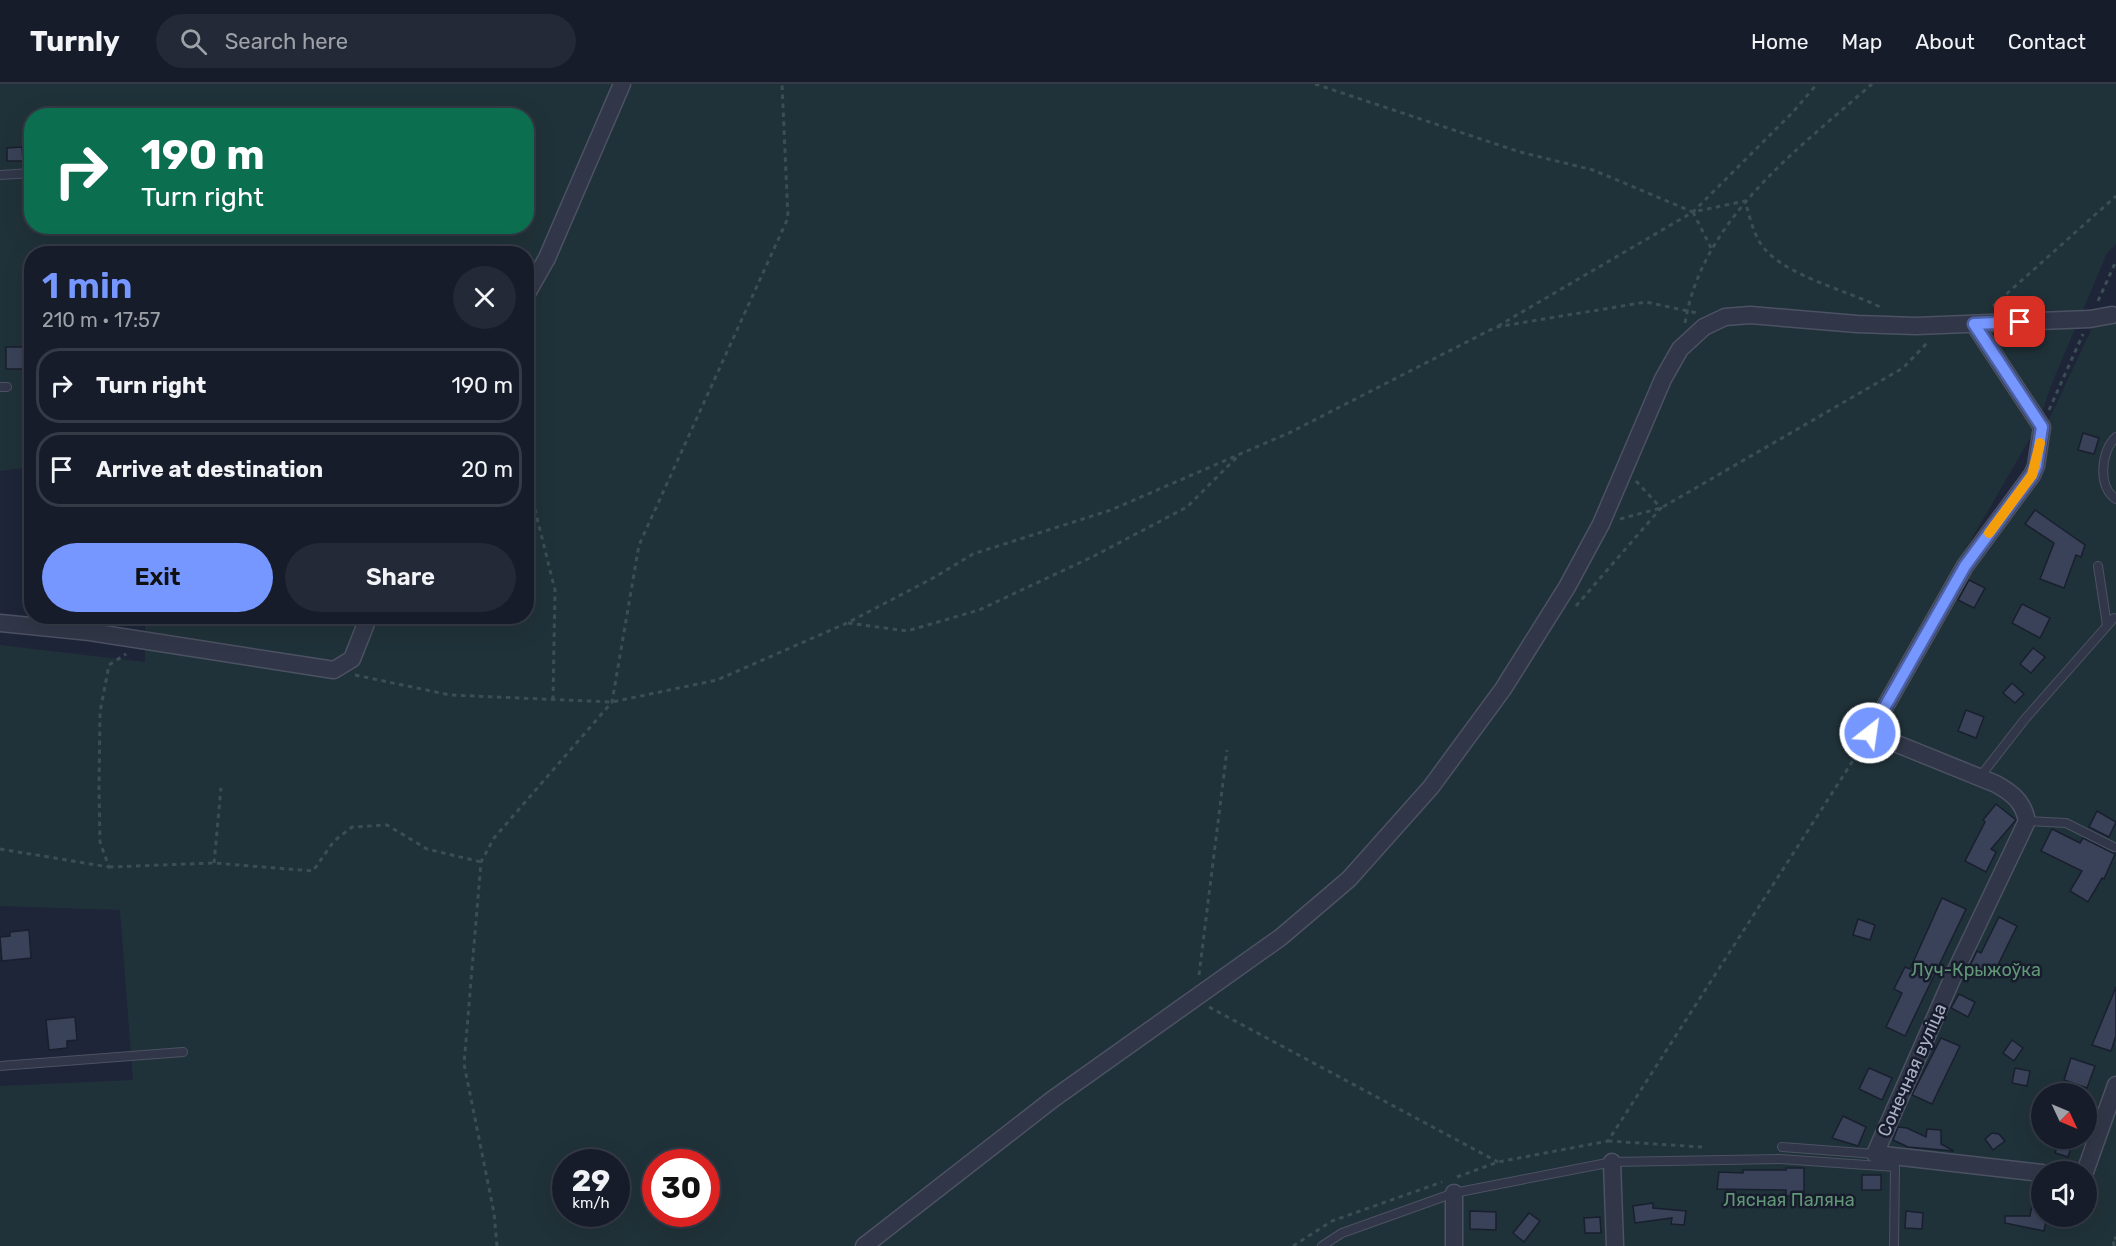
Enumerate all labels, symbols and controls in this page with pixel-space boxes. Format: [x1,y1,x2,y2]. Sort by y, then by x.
search box [156,14,576,68]
text: Turnly [30,25,120,58]
icon: search [177,25,210,58]
text: Search here [225,28,348,55]
text: Home [1751,29,1808,54]
text: Map [1841,29,1882,54]
text: About [1915,29,1975,54]
text: Contact [2008,29,2086,54]
text: 190 m [141,130,265,180]
icon: right [42,132,120,210]
text: Turn right [141,181,264,213]
text: 1 min [42,264,133,307]
button: close [453,266,516,329]
pin [1994,296,2045,347]
icon: arrive [2003,305,2036,338]
text: 210 m · 17:57 [42,308,160,332]
icon: right [45,369,78,402]
text: Turn right [96,372,206,399]
text: 190 m [452,372,513,399]
icon: arrive [45,453,78,486]
text: Arrive at destination [96,456,323,483]
text: 20 m [461,456,513,483]
button: Exit [42,543,273,612]
button: Share [285,543,516,612]
position arrow [1838,701,1902,765]
park label: Луч-Крыжоўка [1911,959,2041,981]
street label: Сонечная вуліца [1873,1000,1951,1140]
north arrow [2031,1083,2097,1149]
map controls [2031,1083,2097,1227]
speed limit sign: 30 [642,1149,720,1227]
button: sound [2031,1161,2097,1227]
text: 29 [572,1163,610,1199]
park label: Лясная Паляна [1723,1189,1855,1211]
text: km/h [572,1194,610,1212]

